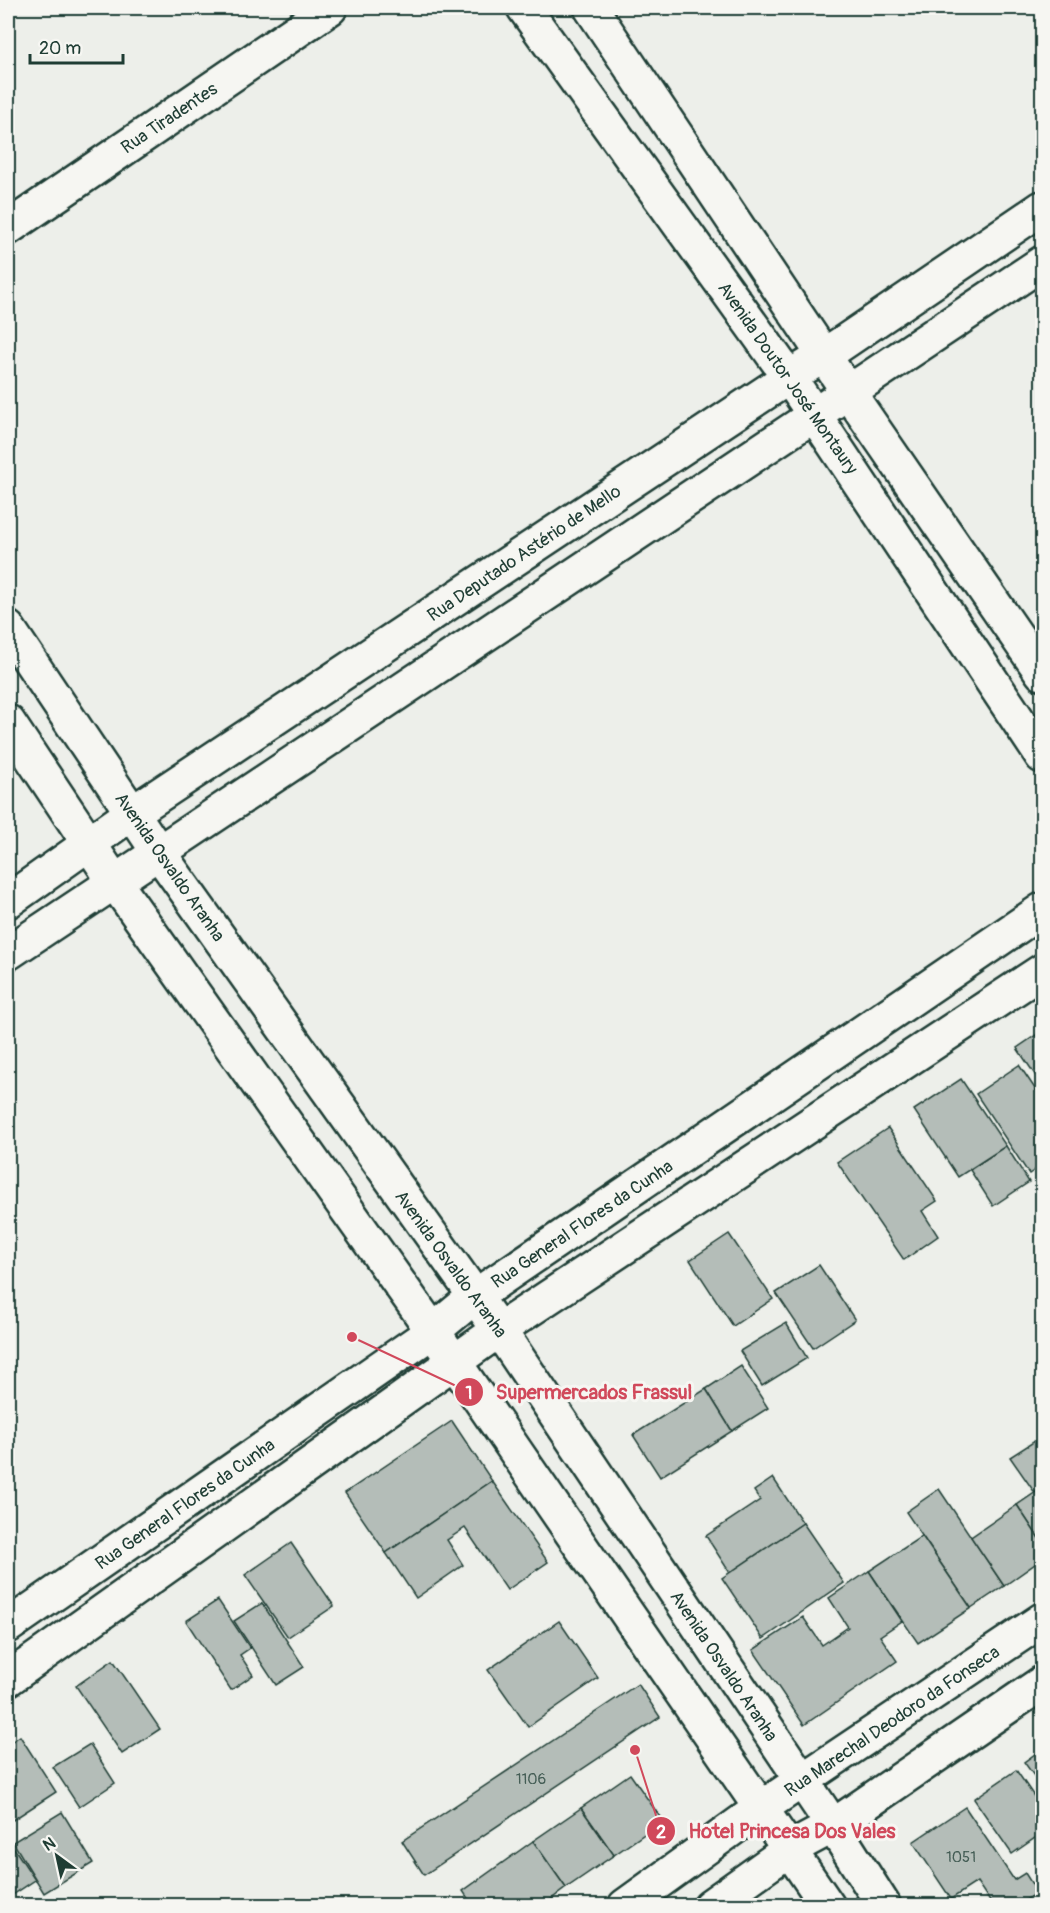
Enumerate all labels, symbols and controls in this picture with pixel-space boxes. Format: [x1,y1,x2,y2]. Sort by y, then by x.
scale bar [30,27,123,65]
text: 20 m [39,37,81,60]
street label: Rua Tiradentes [117,78,222,159]
street label: Avenida Doutor José Montaury [712,278,863,479]
street label: Rua Deputado Astério de Mello [423,480,626,627]
street label: Avenida Osvaldo Aranha [109,788,230,946]
street label: Rua General Flores da Cunha [487,1155,677,1294]
street label: Avenida Osvaldo Aranha [389,1186,512,1343]
callout: Supermercados Frassul [454,1373,705,1411]
text: Supermercados Frassul [496,1380,692,1405]
text: 1 [465,1382,473,1405]
street label: Rua General Flores da Cunha [91,1434,280,1575]
street label: Avenida Osvaldo Aranha [665,1587,783,1746]
street label: Rua Marechal Deodoro da Fonseca [780,1641,1004,1802]
house number: 1106 [516,1770,546,1789]
callout: Hotel Princesa Dos Vales [646,1812,907,1850]
text: Hotel Princesa Dos Vales [689,1819,895,1844]
text: 2 [656,1821,666,1844]
north arrow [27,1826,87,1886]
text: N [39,1833,60,1856]
house number: 1051 [946,1848,976,1867]

